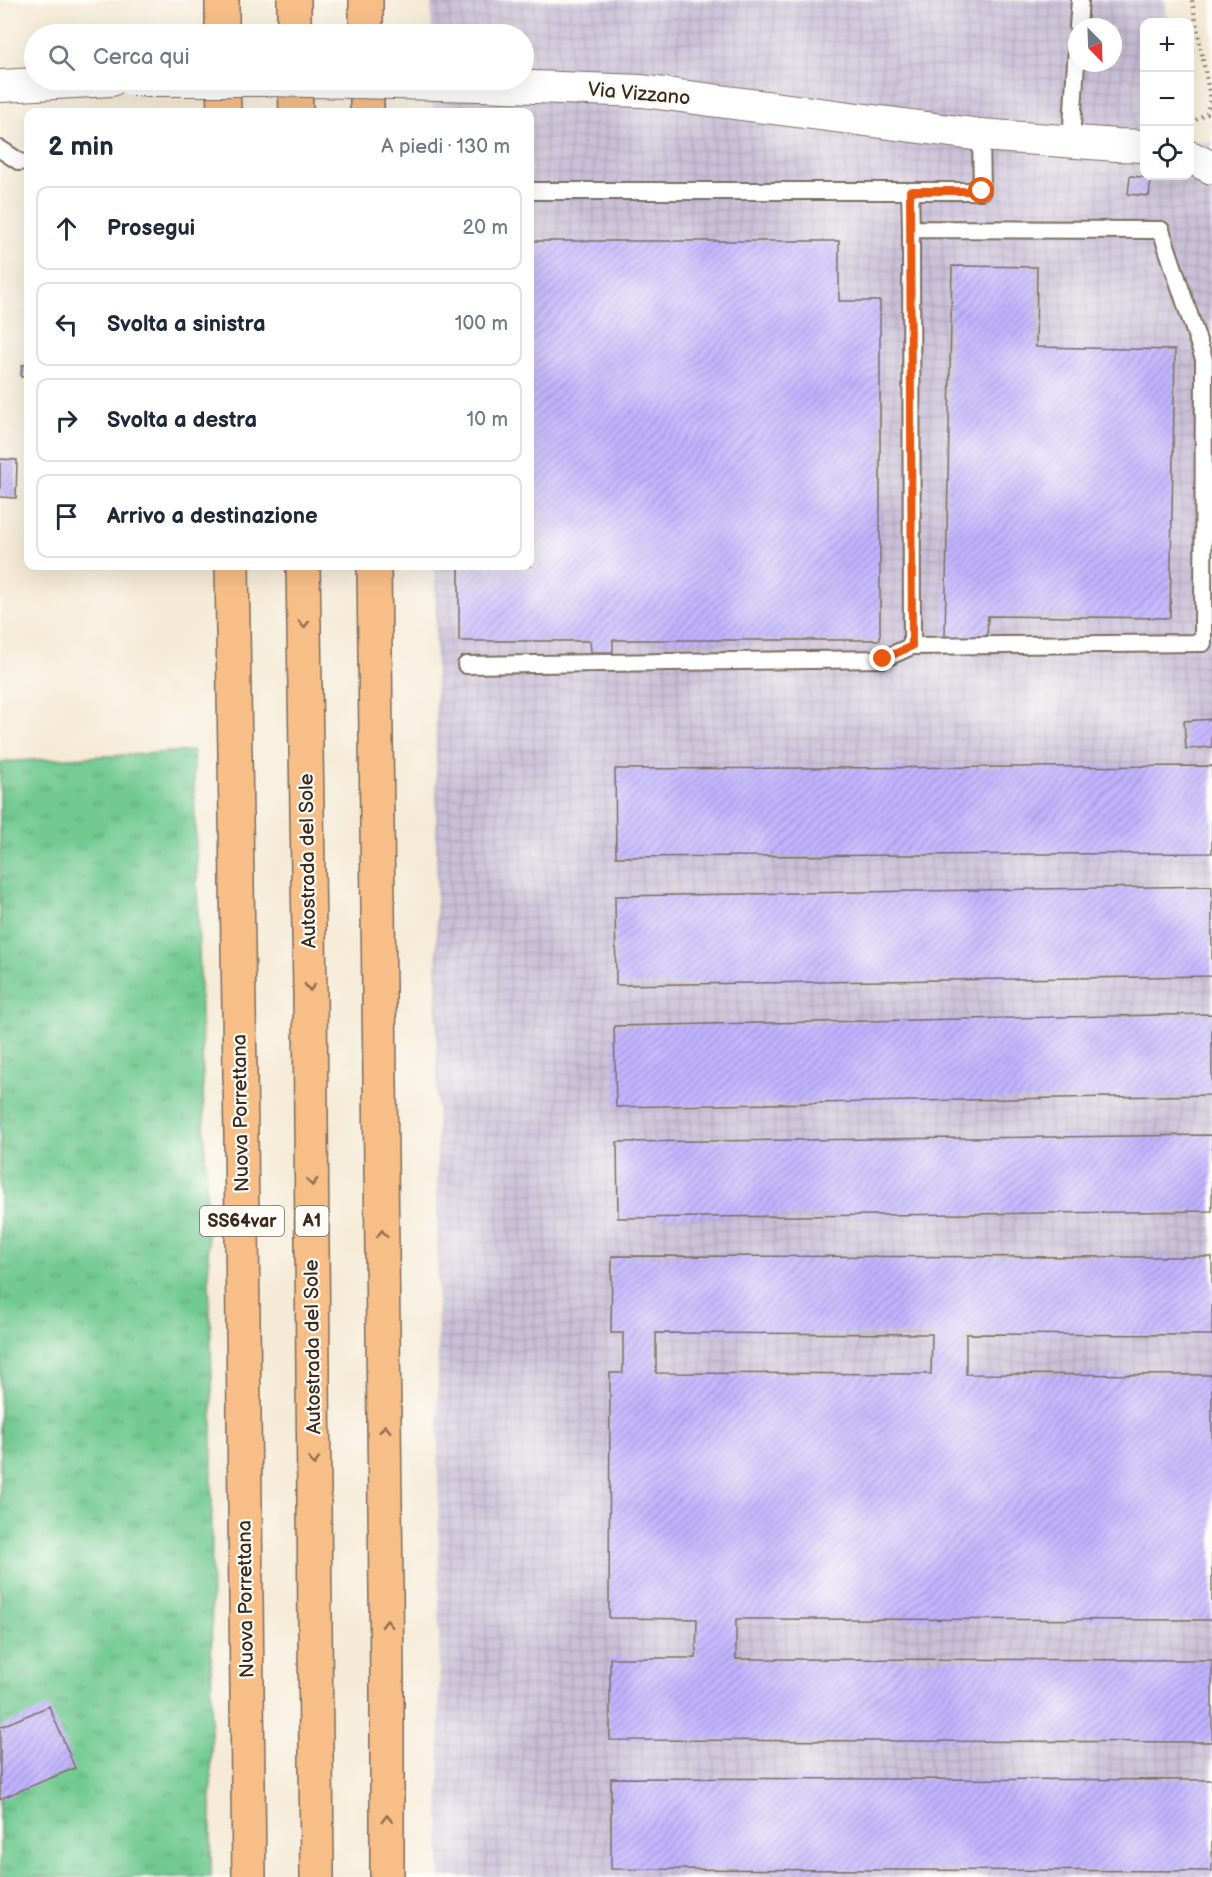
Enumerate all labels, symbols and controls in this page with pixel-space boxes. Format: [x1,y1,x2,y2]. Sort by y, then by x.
north arrow [1068,18,1122,72]
map controls [1140,18,1194,180]
button: + [1140,18,1194,72]
search box [24,24,534,90]
icon: search [45,41,78,74]
text: Cerca qui [93,44,190,71]
button: − [1140,72,1194,126]
street label: Via Vizzano [587,78,691,110]
button: locate [1140,126,1194,180]
text: 2 min [48,132,114,163]
text: A piedi · 130 m [381,135,510,159]
route start [968,177,994,203]
icon: ahead [50,212,83,245]
text: Prosegui [107,215,195,242]
text: 20 m [463,216,508,240]
icon: left [50,308,83,341]
text: Svolta a sinistra [107,311,266,338]
text: 100 m [455,312,508,336]
icon: right [50,404,83,437]
text: Svolta a destra [107,407,257,434]
text: 10 m [467,408,508,432]
icon: arrive [50,500,83,533]
text: Arrivo a destinazione [107,503,318,530]
one-way arrow [298,619,310,628]
route end [869,645,895,671]
street label: Autostrada del Sole [294,773,322,949]
one-way arrow [304,982,316,991]
street label: Nuova Porrettana [228,1034,254,1192]
one-way arrow [306,1177,318,1186]
road number: SS64var [200,1206,284,1236]
road number: A1 [296,1206,328,1236]
one-way arrow [376,1229,388,1238]
street label: Autostrada del Sole [299,1259,327,1435]
one-way arrow [378,1424,391,1433]
one-way arrow [308,1456,321,1465]
street label: Nuova Porrettana [233,1520,259,1678]
one-way arrow [381,1619,393,1628]
one-way arrow [381,1814,393,1823]

